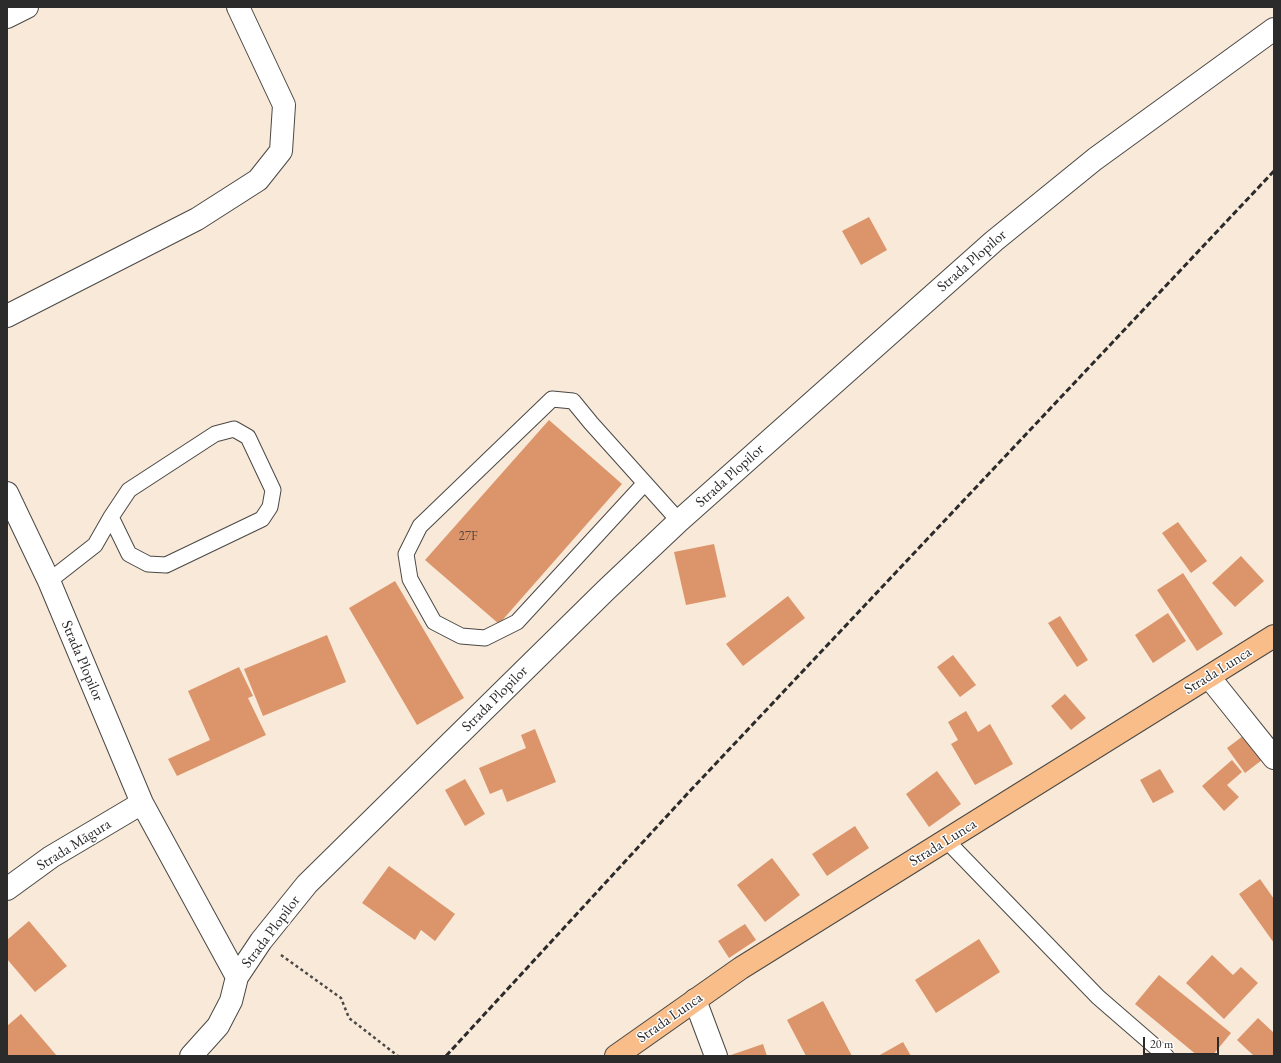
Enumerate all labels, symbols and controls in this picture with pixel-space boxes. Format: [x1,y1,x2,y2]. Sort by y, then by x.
street label: Strada Plopilor [934,226,1010,296]
street label: Strada Plopilor [692,441,768,511]
house number: 27F [458,528,478,544]
street label: Strada Plopilor [57,618,107,704]
street label: Strada Lunca [1181,643,1255,699]
street label: Strada Plopilor [458,662,532,736]
street label: Strada Măgura [34,815,114,875]
street label: Strada Lunca [906,815,980,871]
street label: Strada Plopilor [238,892,304,972]
street label: Strada Lunca [634,989,706,1047]
scale bar [1145,1029,1221,1055]
text: 20 m [1150,1036,1173,1052]

